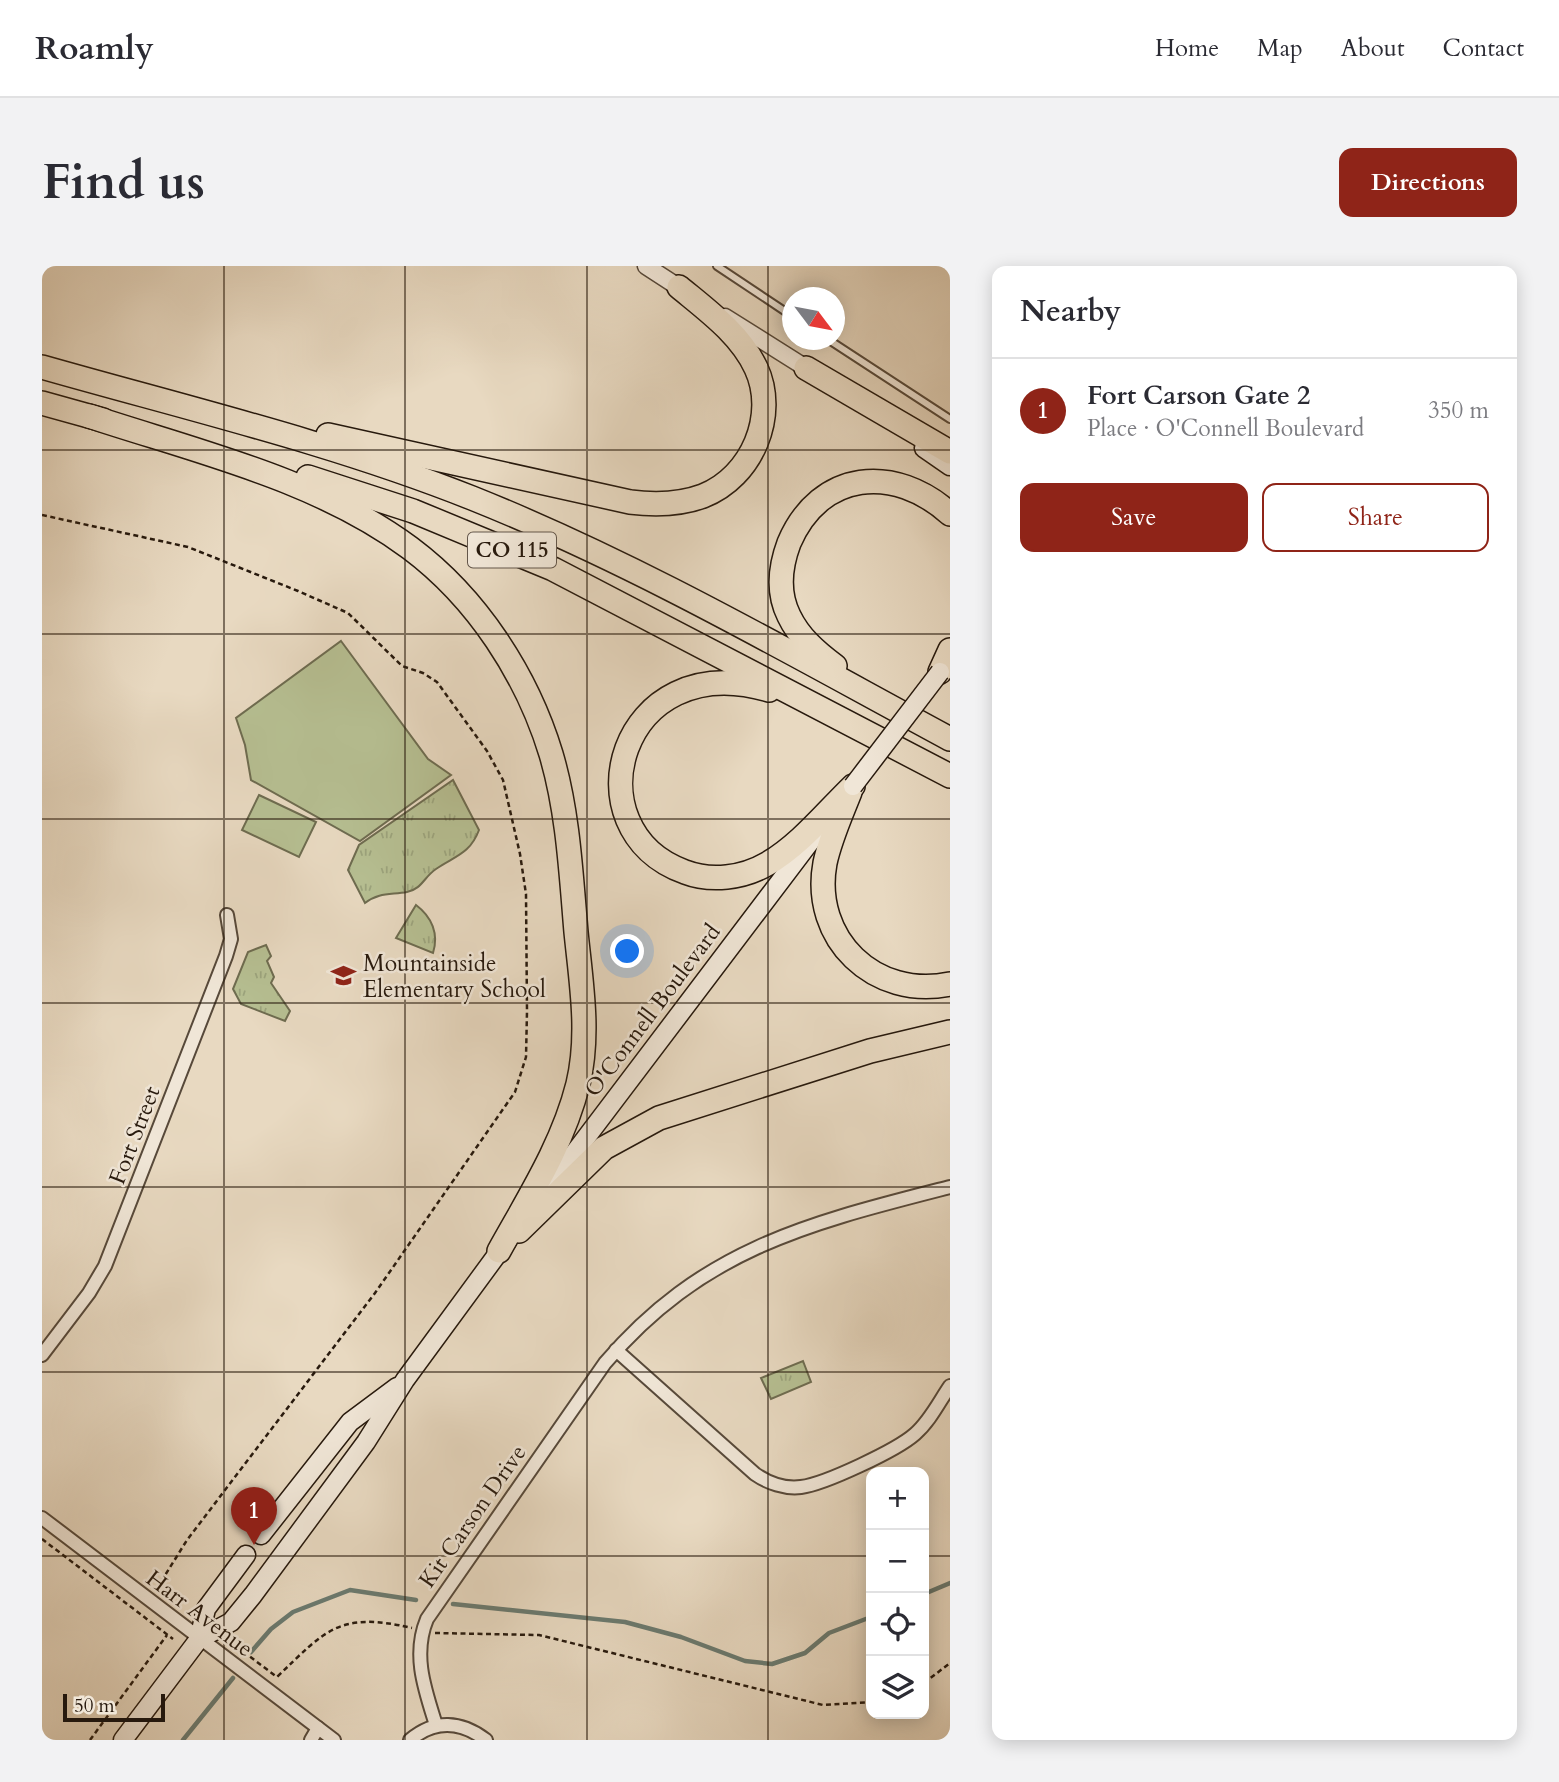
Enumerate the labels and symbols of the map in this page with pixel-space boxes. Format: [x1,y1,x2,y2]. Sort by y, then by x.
north arrow [782,287,845,350]
road number: CO 115 [468,532,556,568]
street label: O'Connell Boulevard [577,917,728,1103]
your location [610,934,644,968]
place label: Mountainside Elementary School [363,948,546,1005]
school or university icon: Mountainside Elementary School [329,962,357,990]
street label: Fort Street [102,1082,167,1189]
street label: Kit Carson Drive [412,1439,533,1594]
pin: 1 [231,1487,277,1545]
street label: Harr Avenue [140,1563,260,1664]
scale bar [63,1691,164,1723]

